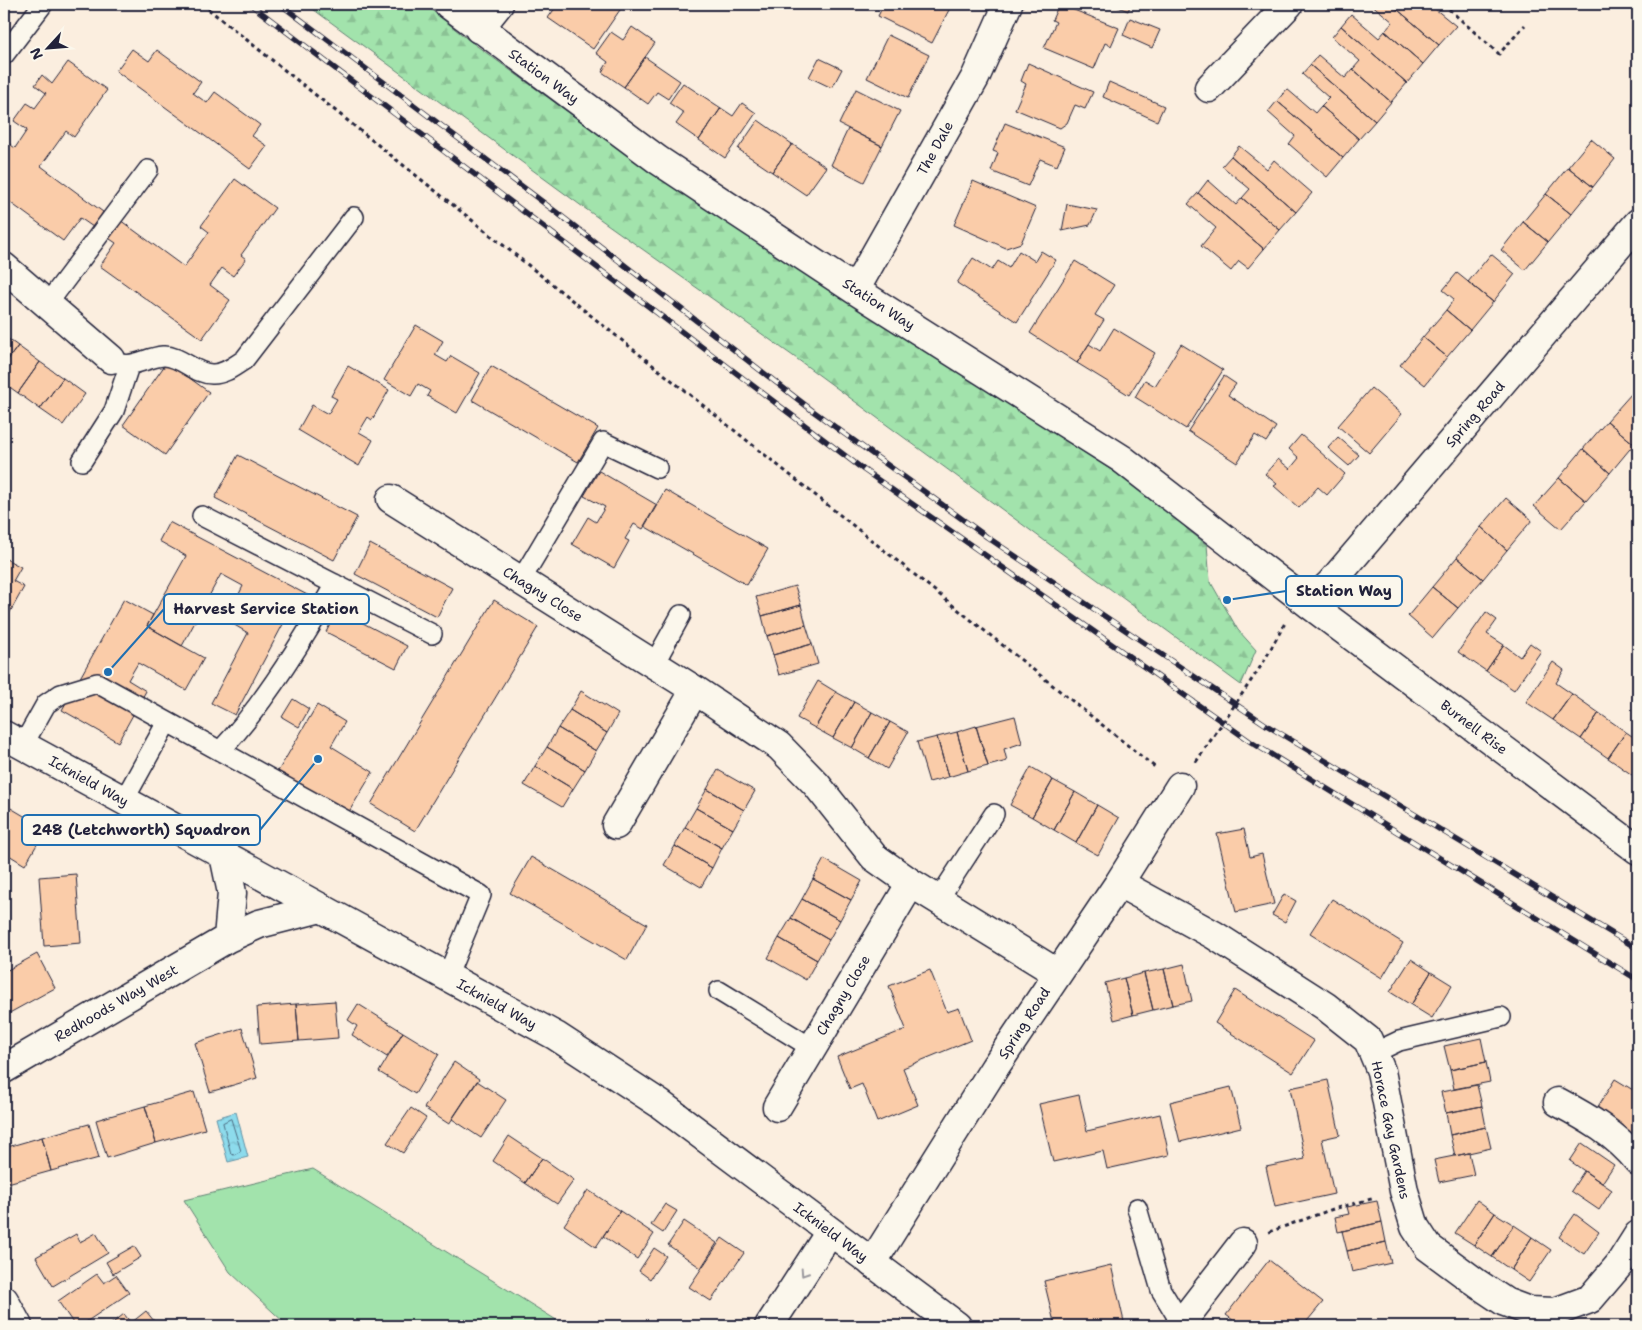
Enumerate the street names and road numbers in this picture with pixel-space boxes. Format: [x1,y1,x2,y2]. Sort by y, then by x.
street label: Station Way [505,44,583,108]
street label: The Dale [913,118,957,178]
street label: Station Way [839,274,919,334]
street label: Spring Road [1441,377,1509,451]
street label: Chagny Close [500,562,586,626]
street label: Burnell Rise [1437,696,1511,758]
street label: Icknield Way [46,752,132,810]
street label: Chagny Close [812,951,874,1039]
street label: Redhoods Way West [51,960,181,1046]
street label: Icknield Way [454,975,540,1033]
street label: Spring Road [994,984,1054,1062]
street label: Horace Gay Gardens [1368,1059,1415,1201]
street label: Icknield Way [790,1198,872,1266]

